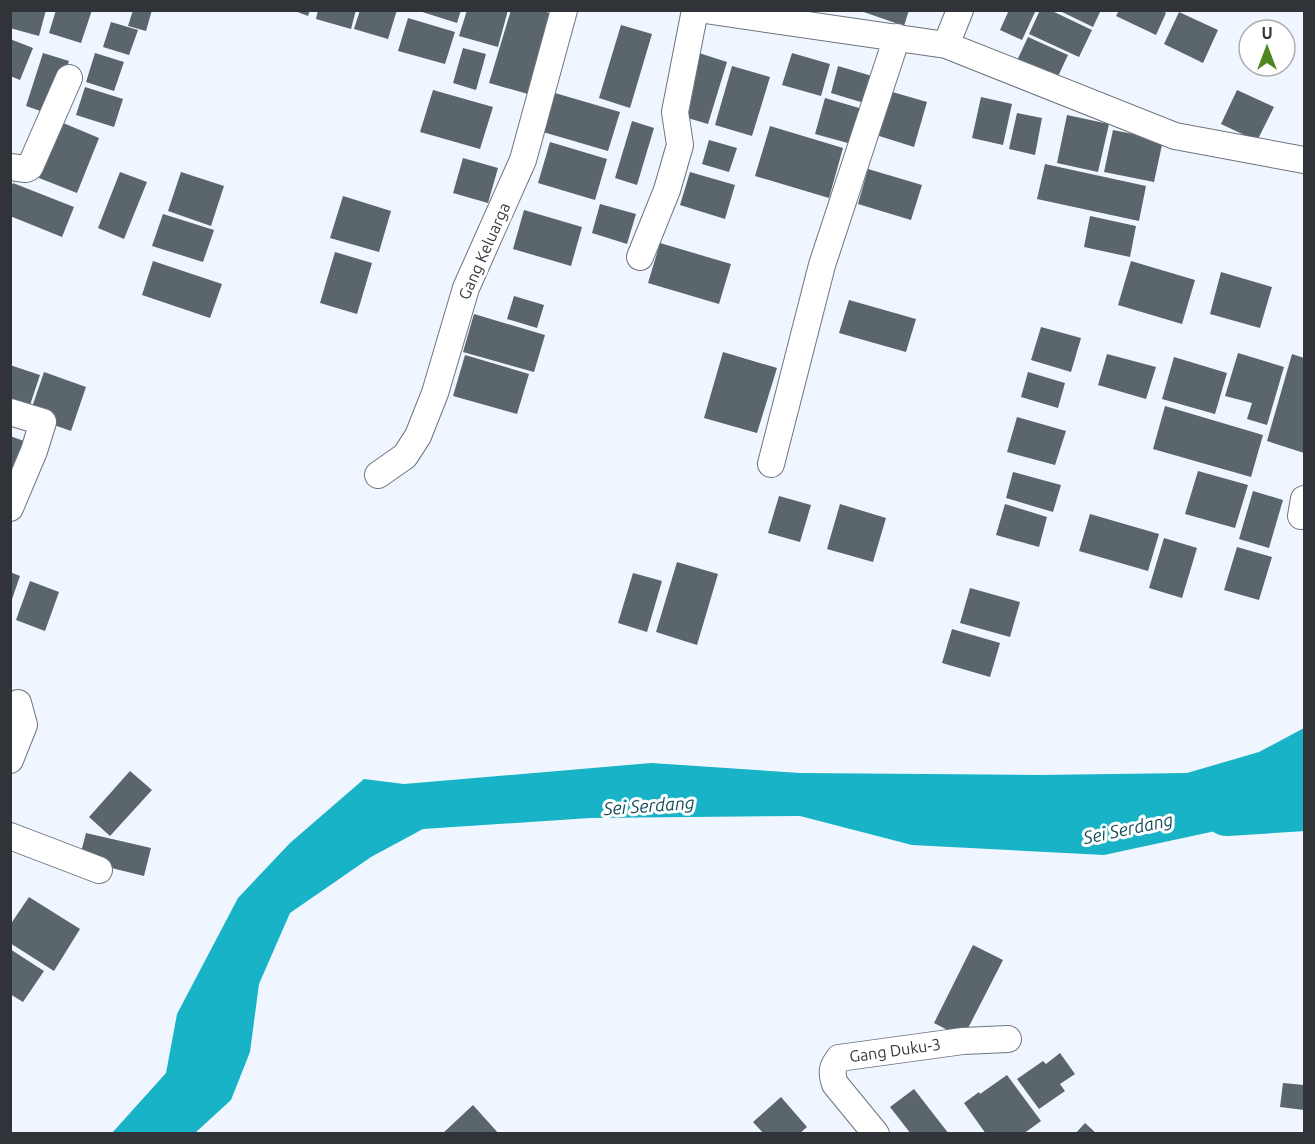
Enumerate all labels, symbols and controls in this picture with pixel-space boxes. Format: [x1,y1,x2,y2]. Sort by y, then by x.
north arrow [1237,18,1297,78]
text: U [1261,24,1273,42]
street label: Gang Keluarga [455,200,513,302]
water label: Sei Serdang [602,792,695,818]
water label: Sei Serdang [1080,809,1175,847]
street label: Gang Duku-3 [848,1035,942,1065]

